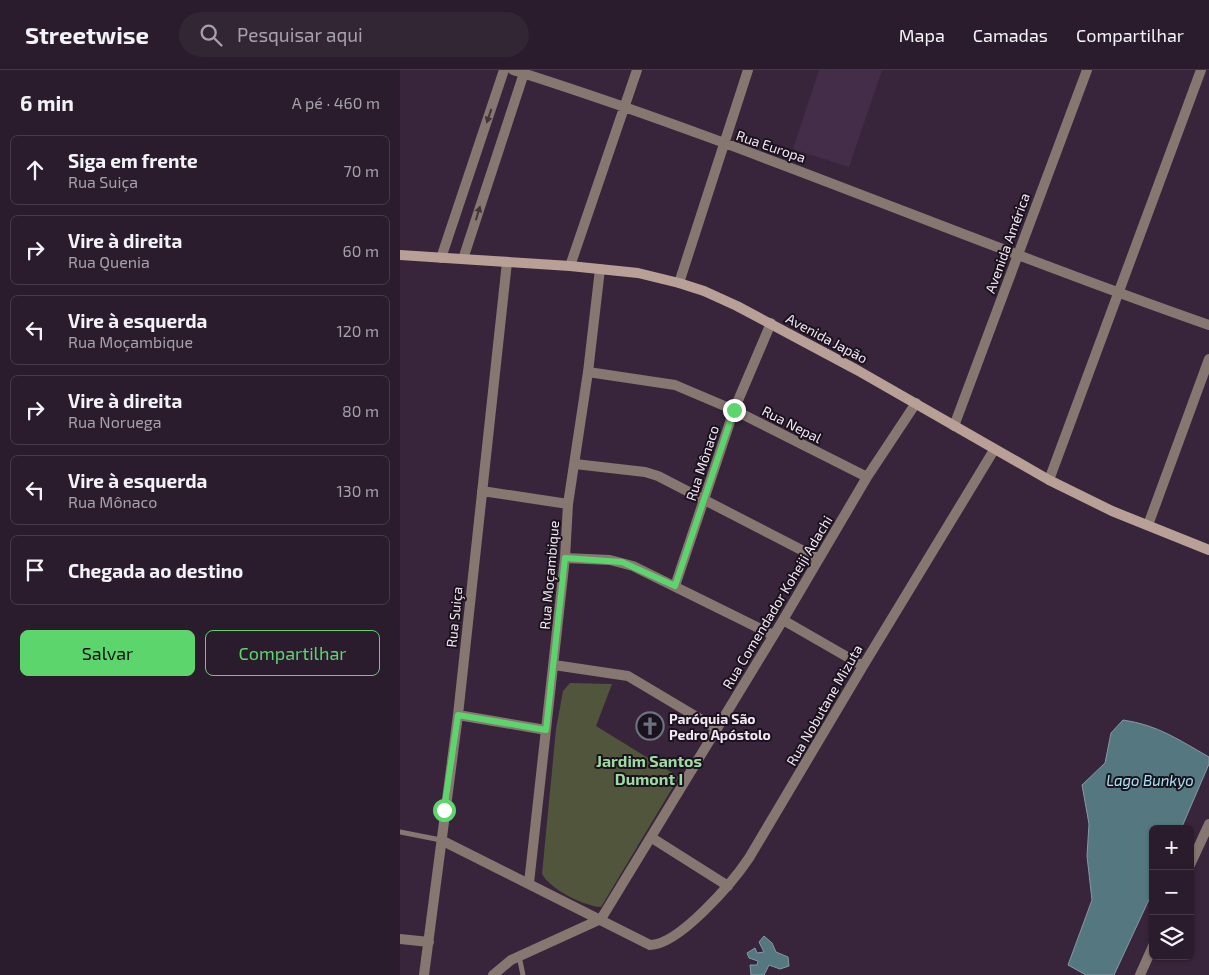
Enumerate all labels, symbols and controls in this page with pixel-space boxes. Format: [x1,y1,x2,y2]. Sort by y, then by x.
search box [179,12,529,57]
text: Streetwise [25,20,149,49]
icon: search [197,21,225,49]
text: Pesquisar aqui [237,23,363,46]
text: Mapa [899,24,945,46]
text: Camadas [973,24,1048,46]
text: Compartilhar [1076,24,1184,46]
text: 6 min [20,90,74,115]
text: A pé · 460 m [292,93,380,112]
one-way arrow [484,109,492,124]
street label: Rua Europa [734,126,808,166]
text: Siga em frente [68,149,198,172]
icon: ahead [21,156,49,184]
text: 70 m [344,161,379,180]
text: Rua Suiça [68,172,138,191]
street label: Avenida América [981,191,1033,295]
one-way arrow [474,205,482,220]
text: Vire à direita [68,229,182,252]
icon: right [21,236,49,264]
text: 60 m [343,241,379,260]
text: Rua Quenia [68,252,150,271]
text: Vire à esquerda [68,309,207,332]
street label: Avenida Japão [783,309,871,367]
icon: left [21,316,49,344]
text: 120 m [336,321,379,340]
text: Rua Moçambique [68,332,193,351]
text: Vire à direita [68,389,182,412]
icon: right [21,396,49,424]
route end [723,399,746,422]
text: 80 m [342,401,379,420]
street label: Rua Nepal [759,402,825,447]
text: Rua Noruega [68,412,162,431]
street label: Rua Mônaco [682,423,722,503]
text: Vire à esquerda [68,469,207,492]
icon: left [21,476,49,504]
text: 130 m [337,481,379,500]
text: Rua Mônaco [68,492,157,511]
street label: Rua Comendador Koheiji Adachi [718,512,836,692]
street label: Rua Moçambique [536,520,563,630]
icon: arrive [21,556,49,584]
text: Chegada ao destino [68,559,243,582]
street label: Rua Suiça [442,586,467,648]
button: Salvar [20,630,195,676]
button: Compartilhar [205,630,380,676]
street label: Rua Nobutane Mizuta [782,641,866,769]
place label: Paróquia São Pedro Apóstolo [669,710,771,743]
church icon: Paróquia São Pedro Apóstolo [635,711,665,741]
district label: Jardim Santos Dumont I [596,751,702,788]
water label: Lago Bunkyo [1106,771,1194,790]
route start [433,799,456,822]
map controls [1149,825,1194,960]
button: + [1149,825,1194,870]
button: − [1149,870,1194,915]
button: layers [1149,915,1194,960]

